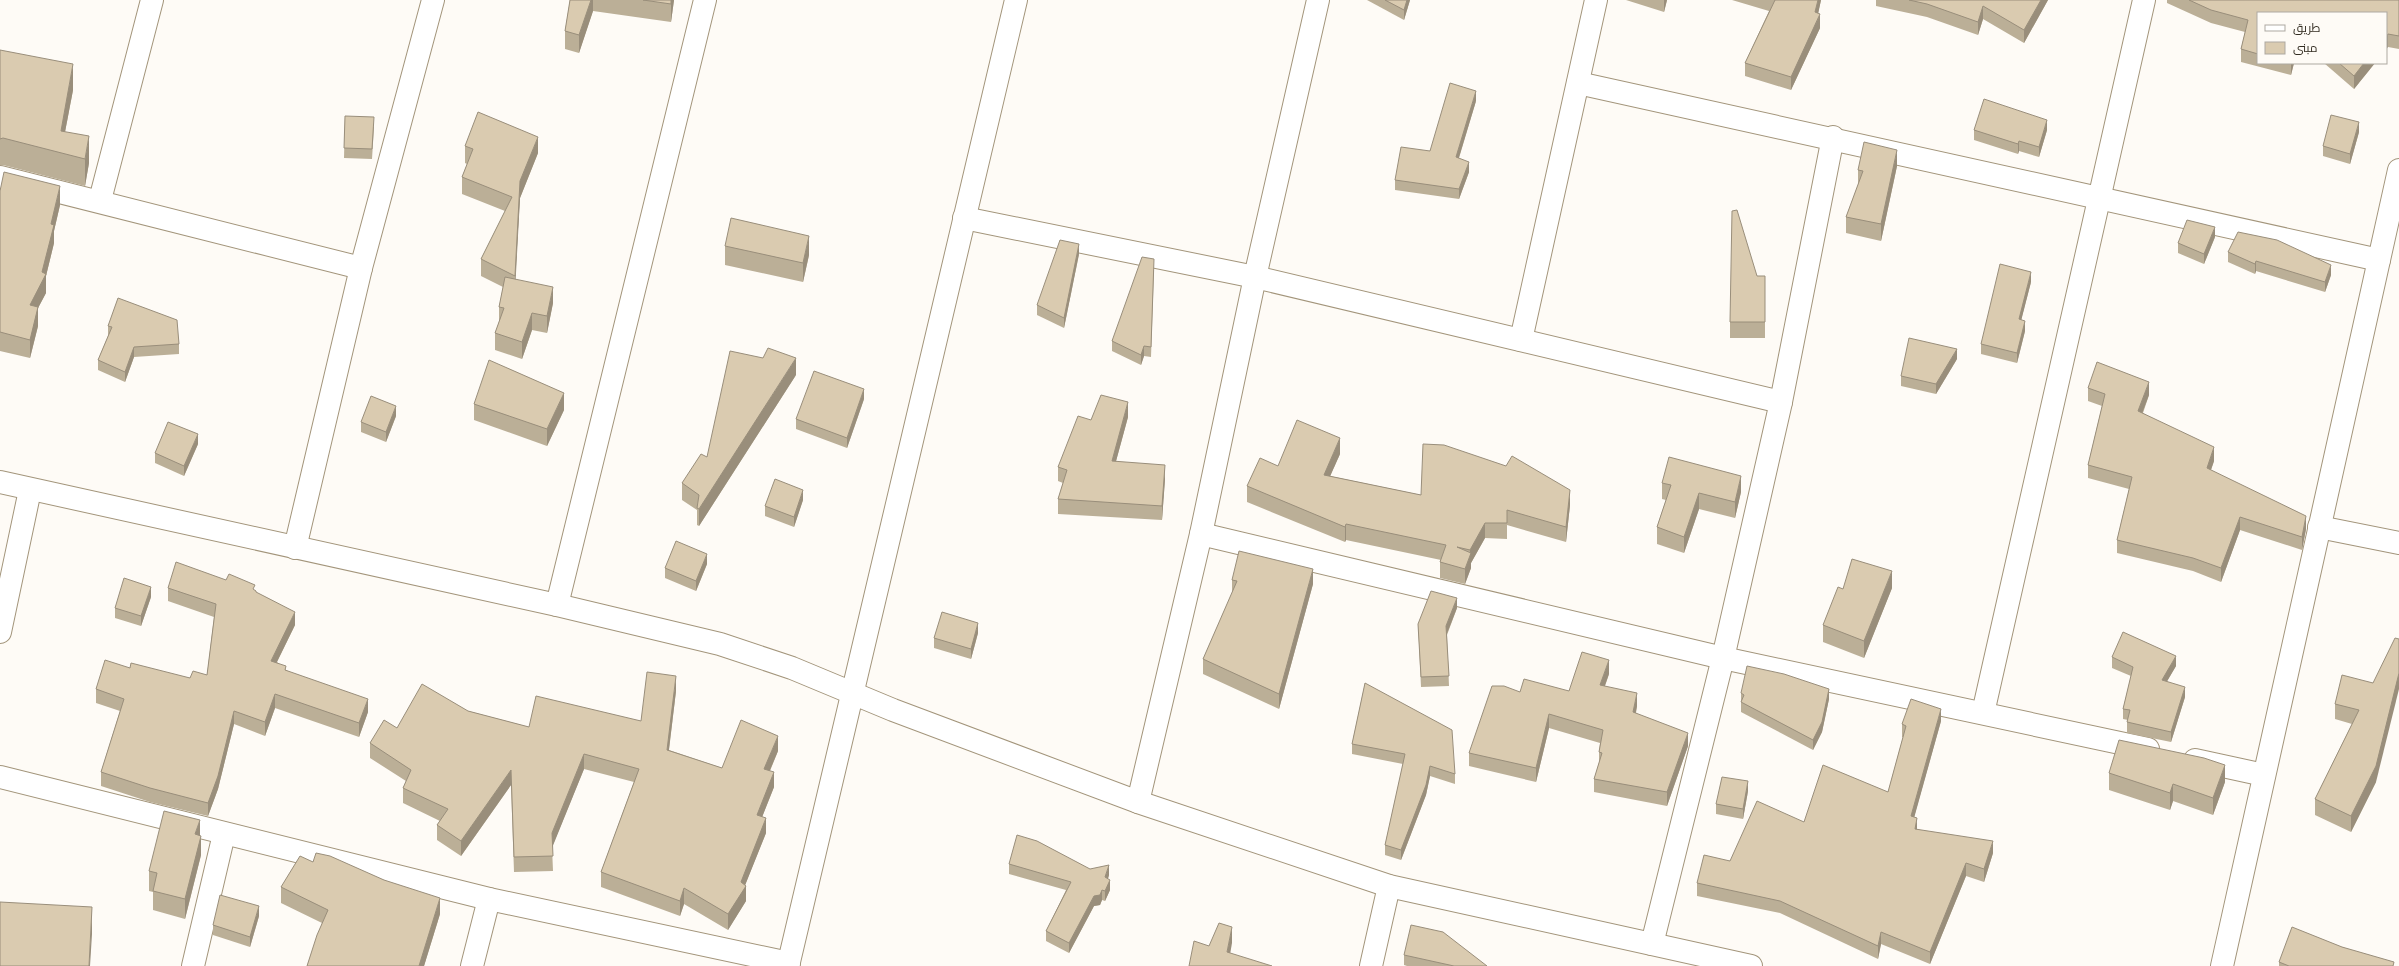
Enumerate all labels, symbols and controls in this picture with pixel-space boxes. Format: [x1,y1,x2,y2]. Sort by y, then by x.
legend [2257,12,2387,64]
text: طريق [2293,19,2321,37]
text: مبنى [2293,39,2318,57]

